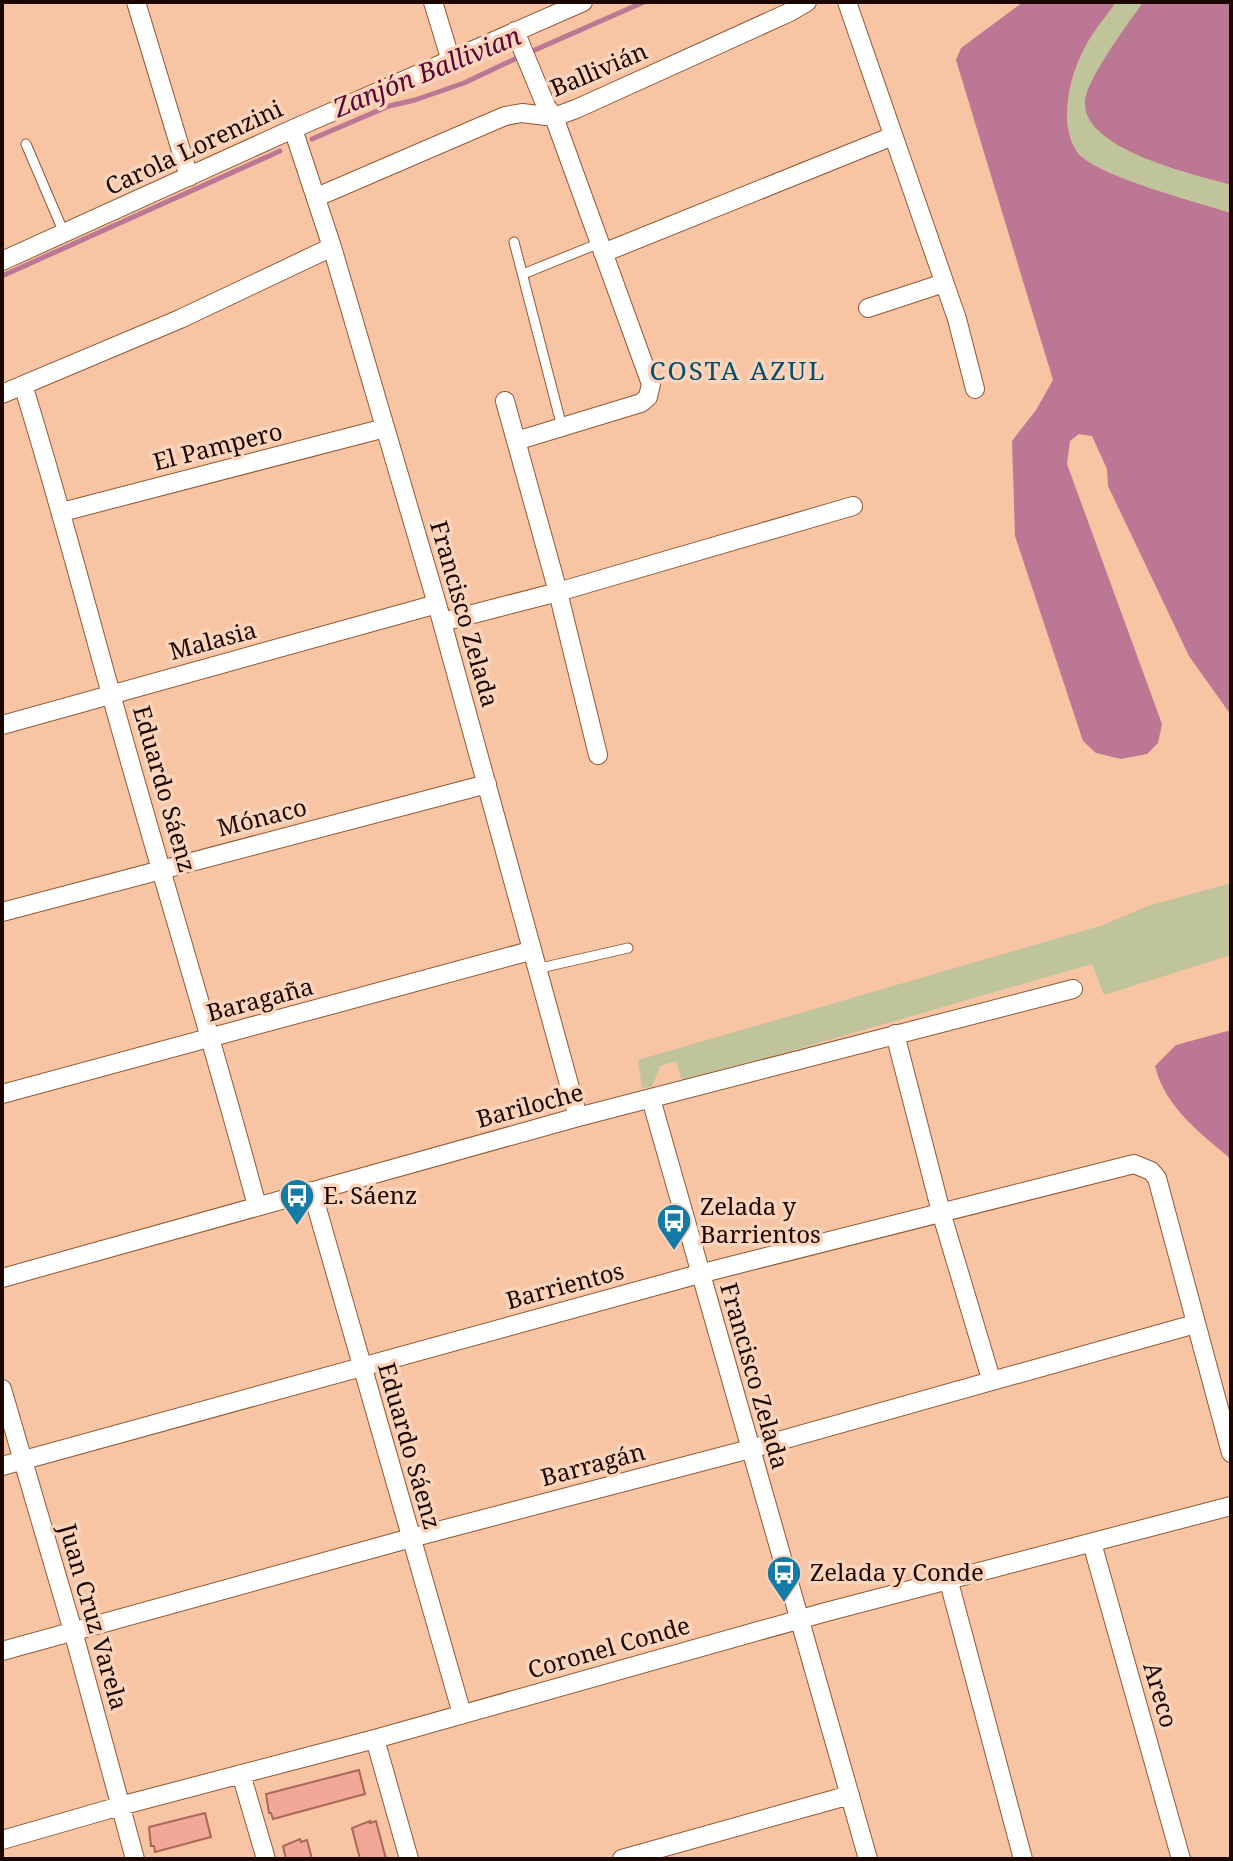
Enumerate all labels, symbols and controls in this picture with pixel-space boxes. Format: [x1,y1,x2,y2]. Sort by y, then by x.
water label: Zanjón Ballivian [326,17,526,126]
street label: Ballivián [545,33,652,104]
street label: Carola Lorenzini [99,91,288,202]
district label: COSTA AZUL [650,352,826,388]
street label: El Pampero [150,414,286,478]
street label: Francisco Zelada [423,517,508,711]
street label: Malasia [165,612,260,667]
street label: Eduardo Sáenz [126,701,205,876]
street label: Mónaco [213,790,310,844]
street label: Baragaña [203,969,317,1029]
street label: Bariloche [473,1074,587,1135]
bus stop icon: E. Sáenz [278,1177,316,1227]
place label: E. Sáenz [323,1178,417,1211]
place label: Zelada y Barrientos [700,1189,821,1250]
bus stop icon: Zelada y Barrientos [655,1202,693,1252]
street label: Barrientos [502,1253,627,1316]
street label: Francisco Zelada [713,1279,798,1473]
street label: Eduardo Sáenz [371,1358,450,1533]
street label: Barragán [537,1434,648,1493]
street label: Juan Cruz Varela [52,1519,137,1714]
bus stop icon: Zelada y Conde [765,1554,803,1604]
place label: Zelada y Conde [810,1555,984,1588]
street label: Coronel Conde [524,1608,694,1685]
street label: Areco [1136,1658,1186,1731]

